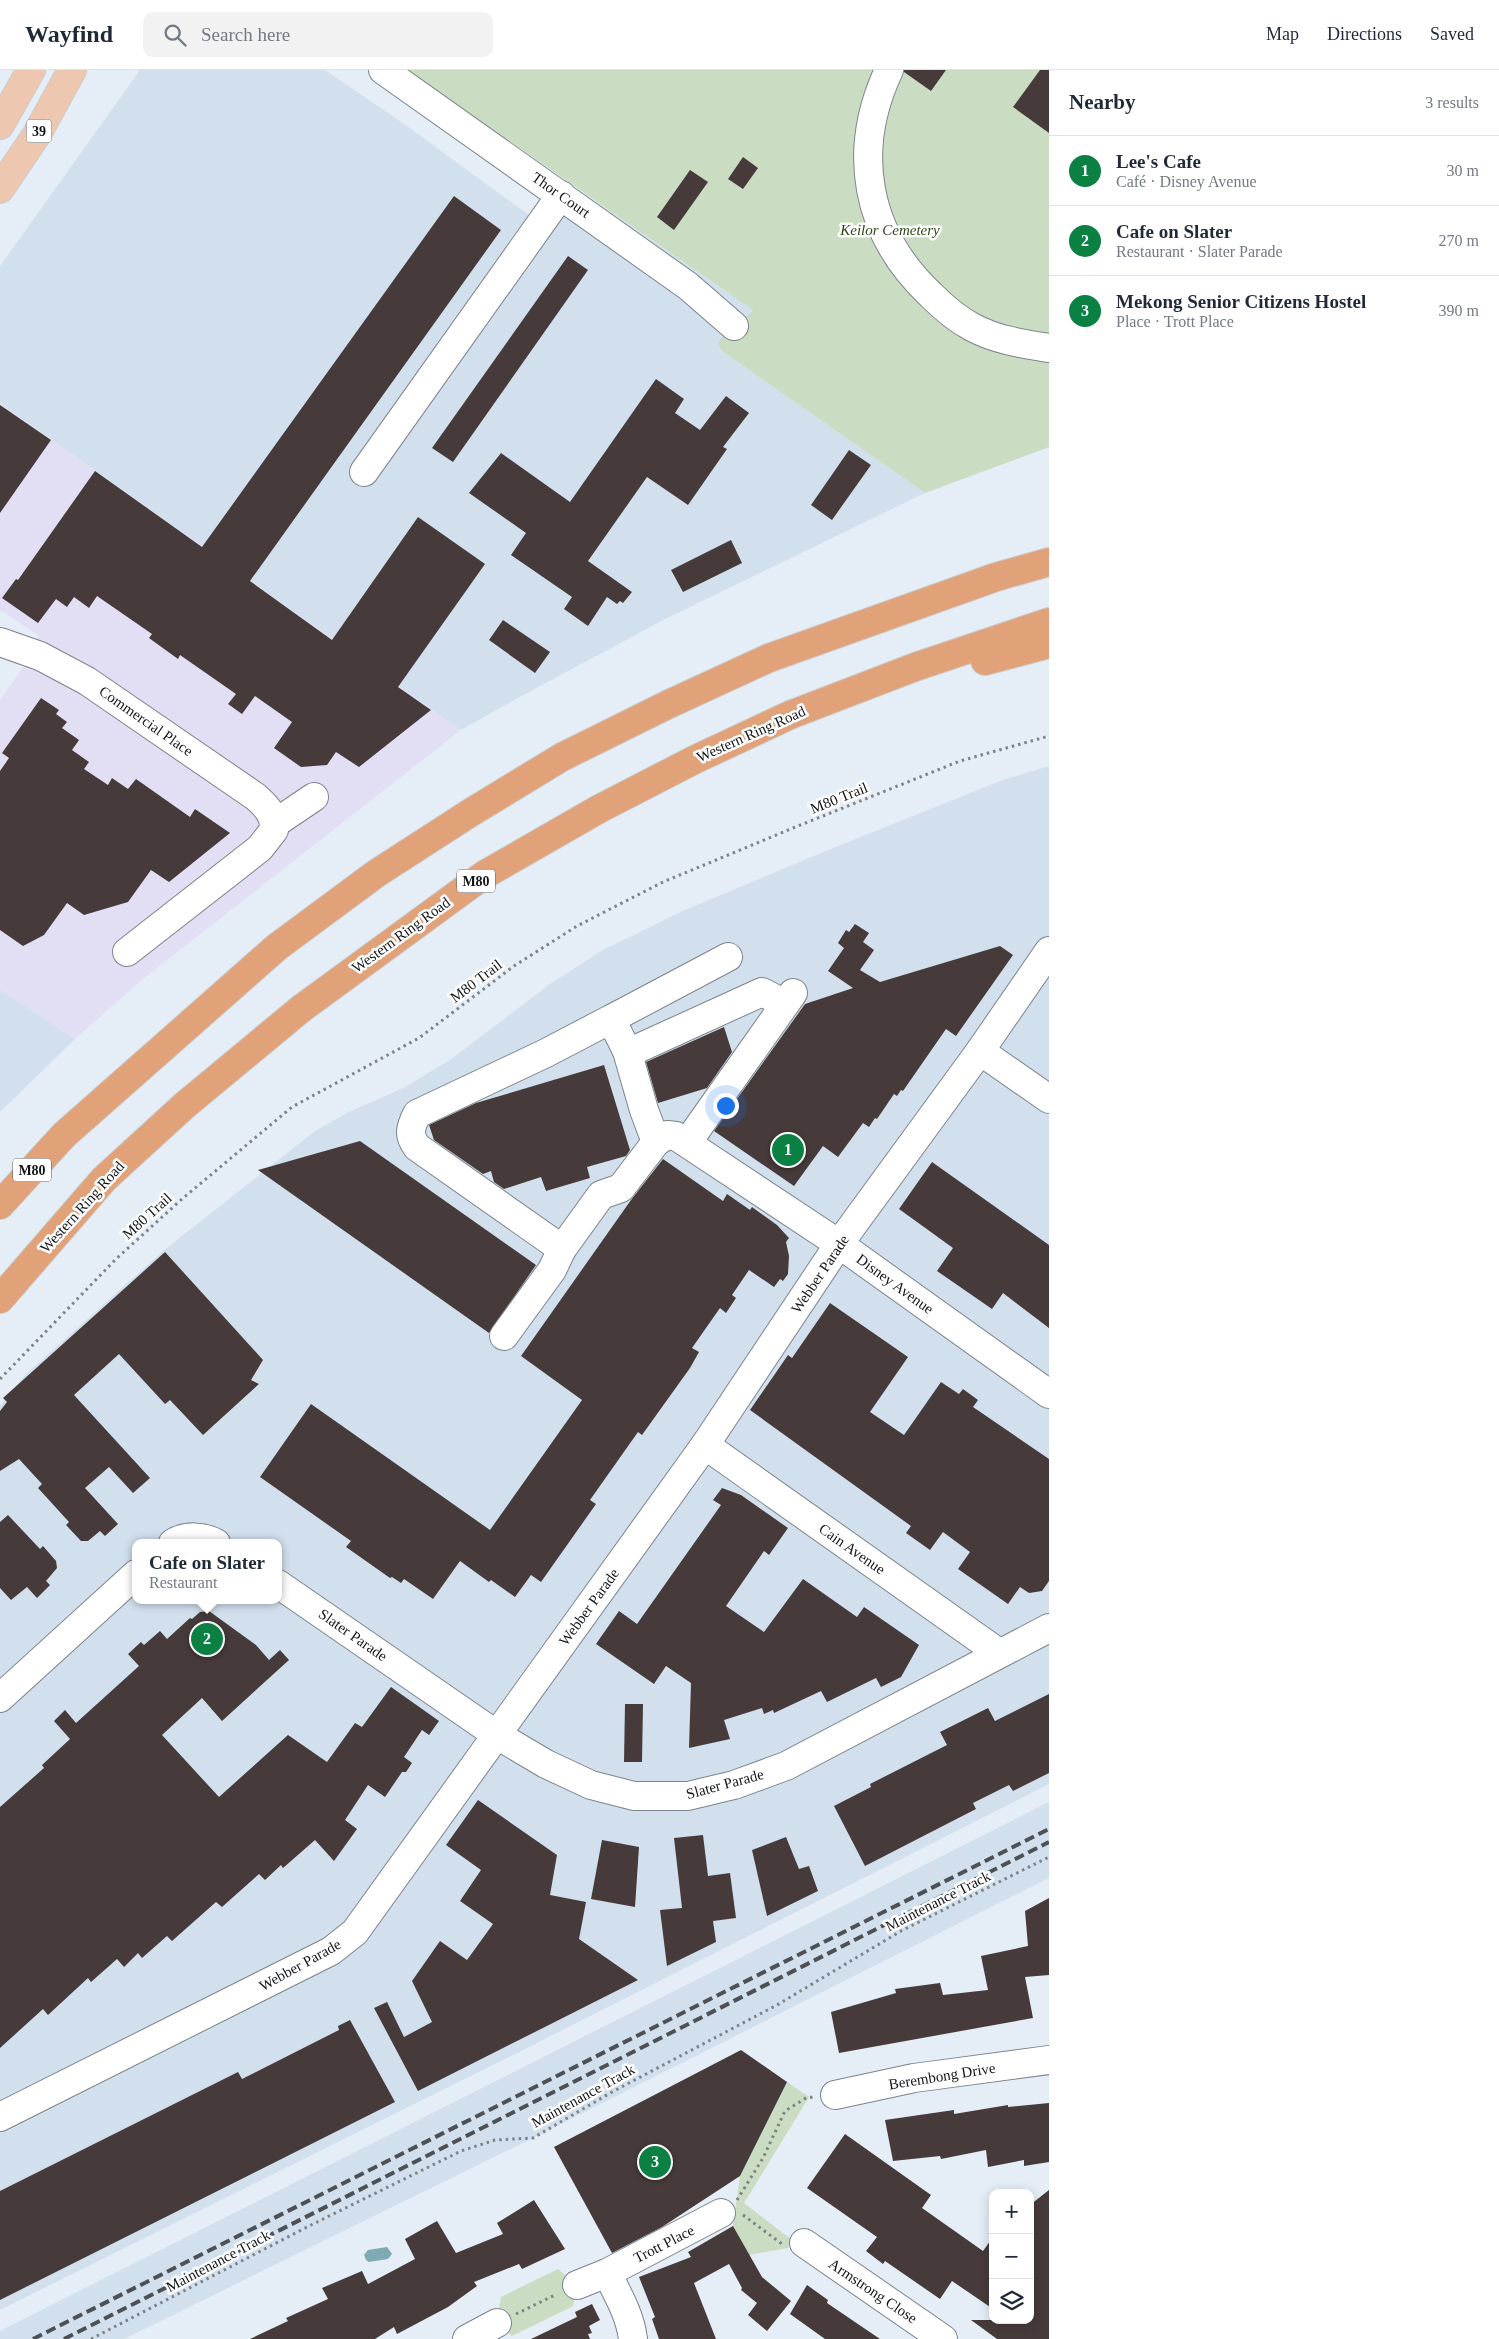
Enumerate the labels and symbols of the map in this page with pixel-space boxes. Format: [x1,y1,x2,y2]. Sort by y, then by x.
road number: 39 [26,119,52,142]
street label: Thor Court [529,169,594,221]
park label: Keilor Cemetery [839,222,940,238]
street label: Commercial Place [96,683,196,759]
street label: Western Ring Road [694,703,808,765]
street label: M80 Trail [808,779,870,817]
road number: M80 [457,869,495,892]
street label: Western Ring Road [349,894,453,976]
street label: M80 Trail [447,956,505,1006]
your location [713,1093,739,1119]
pin: 1 [772,1131,804,1169]
road number: M80 [13,1158,51,1182]
street label: Western Ring Road [37,1158,127,1256]
street label: M80 Trail [119,1190,175,1242]
street label: Webber Parade [788,1232,852,1316]
street label: Disney Avenue [854,1251,937,1317]
street label: Cain Avenue [816,1520,888,1578]
street label: Webber Parade [556,1565,622,1648]
street label: Slater Parade [316,1606,390,1665]
pin: 2 [191,1620,223,1658]
street label: Slater Parade [685,1766,766,1802]
street label: Maintenance Track [883,1867,993,1934]
street label: Webber Parade [256,1936,344,1994]
street label: Berembong Drive [887,2060,997,2092]
street label: Maintenance Track [529,2061,638,2131]
pin: 3 [639,2143,671,2181]
street label: Trott Place [631,2222,697,2266]
street label: Maintenance Track [163,2227,273,2295]
street label: Armstrong Close [826,2256,920,2327]

